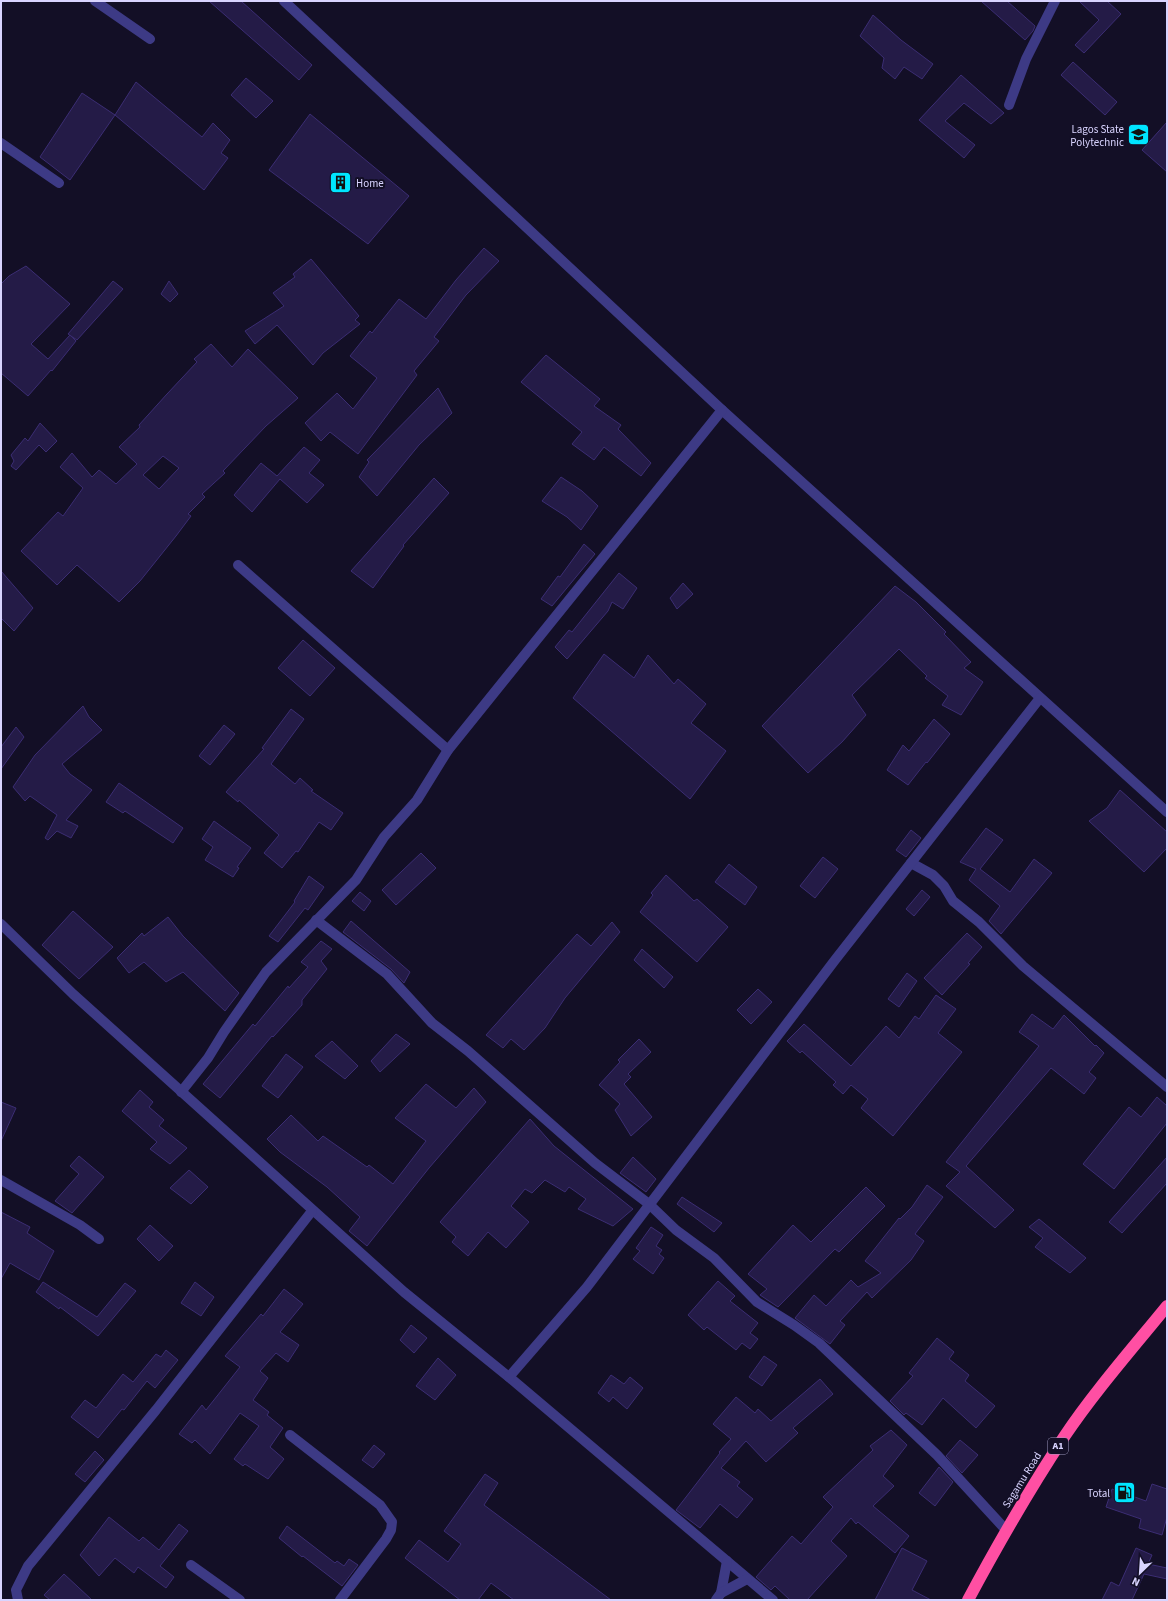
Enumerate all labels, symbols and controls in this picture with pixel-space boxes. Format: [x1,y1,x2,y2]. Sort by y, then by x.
place label: Lagos State Polytechnic [1070,122,1125,150]
school or university icon: Lagos State Polytechnic [1126,122,1152,148]
building icon: Home [327,170,353,196]
place label: Home [356,176,384,191]
road number: A1 [1048,1438,1068,1454]
street label: Sagamu Road [999,1449,1045,1511]
fuel station icon: Total [1112,1480,1138,1506]
place label: Total [1087,1486,1110,1501]
north arrow [1120,1553,1160,1593]
text: N [1129,1573,1142,1590]

